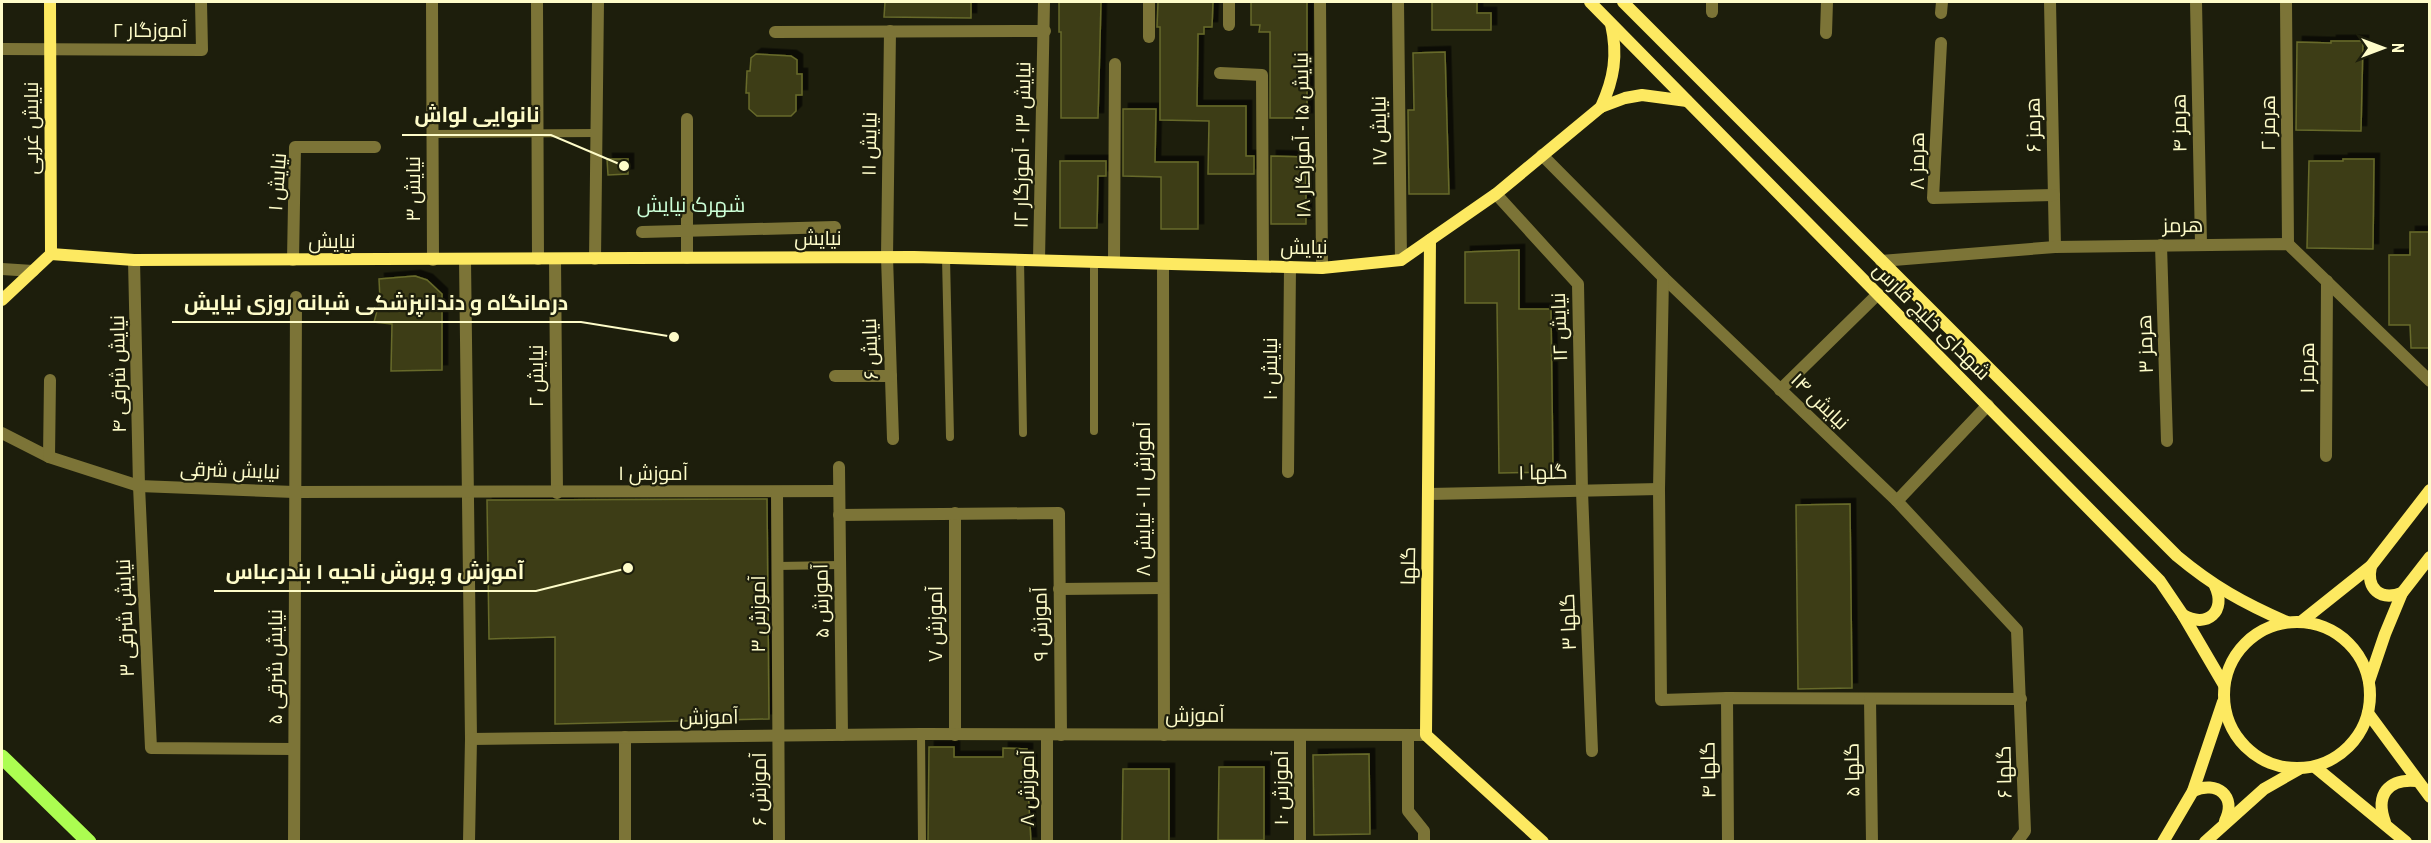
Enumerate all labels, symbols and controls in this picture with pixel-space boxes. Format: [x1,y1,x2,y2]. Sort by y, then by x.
street label: آموزگار ۲ [113,18,188,42]
north arrow [2353,18,2413,78]
text: N [2388,43,2407,53]
street label: نیایش ۱۵ - آموزگار ۱۸ [1289,52,1316,218]
street label: نیایش ۱۳ - آموزگار ۱۲ [1009,61,1036,229]
street label: نیایش غربی [19,82,44,174]
street label: هرمز ۴ [2166,93,2192,153]
street label: نیایش ۱۷ [1366,95,1393,167]
street label: هرمز ۲ [2256,95,2280,151]
callout: نانوایی لواش [402,96,551,135]
street label: هرمز ۶ [2021,97,2045,153]
text: نانوایی لواش [414,103,540,128]
street label: نیایش ۱۱ [856,112,883,176]
street label: هرمز ۸ [1905,132,1929,190]
street label: نیایش ۱ [263,152,292,212]
street label: نیایش ۳ [401,156,426,222]
district label: شهرک نیایش [637,193,745,218]
street label: هرمز [2161,213,2204,237]
street label: نیایش [794,226,842,251]
street label: نیایش [308,229,356,254]
street label: نیایش [1280,235,1328,260]
street label: شهدای خلیج فارس [1867,257,1996,386]
callout: درمانگاه و دندانپزشکی شبانه روزی نیایش [172,283,581,322]
text: درمانگاه و دندانپزشکی شبانه روزی نیایش [184,291,568,318]
street label: نیایش ۱۲ [1546,292,1573,362]
street label: هرمز ۳ [2132,314,2158,374]
street label: نیایش شرقی ۴ [105,315,132,433]
street label: نیایش ۶ [857,318,884,380]
street label: نیایش ۱۰ [1258,337,1283,401]
street label: هرمز ۱ [2295,342,2319,394]
street label: نیایش ۲ [524,345,549,407]
street label: نیایش ۱۴ [1785,368,1854,435]
street label: آموزش ۱۱ - نیایش ۸ [1131,421,1156,576]
street label: نیایش شرقی [180,456,280,485]
street label: گلها ۱ [1518,460,1568,485]
street label: آموزش ۱ [618,461,689,486]
street label: گلها [1396,546,1421,586]
callout: آموزش و پروش ناحیه ۱ بندرعباس [214,552,536,591]
street label: نیایش شرقی ۳ [111,559,140,677]
text: آموزش و پروش ناحیه ۱ بندرعباس [226,560,525,587]
street label: آموزش ۵ [808,563,835,639]
street label: آموزش ۳ [746,575,771,653]
street label: آموزش ۷ [923,585,948,662]
street label: آموزش ۹ [1027,586,1054,661]
street label: گلها ۳ [1555,593,1582,651]
street label: نیایش شرقی ۵ [263,609,288,725]
street label: آموزش [1165,703,1225,728]
street label: آموزش [679,704,739,731]
street label: گلها ۴ [1696,741,1721,799]
street label: گلها ۵ [1840,743,1865,797]
street label: گلها ۶ [1992,745,2017,799]
street label: آموزش ۸ [1015,749,1040,826]
street label: آموزش ۱۰ [1269,750,1294,826]
street label: آموزش ۶ [747,752,772,826]

